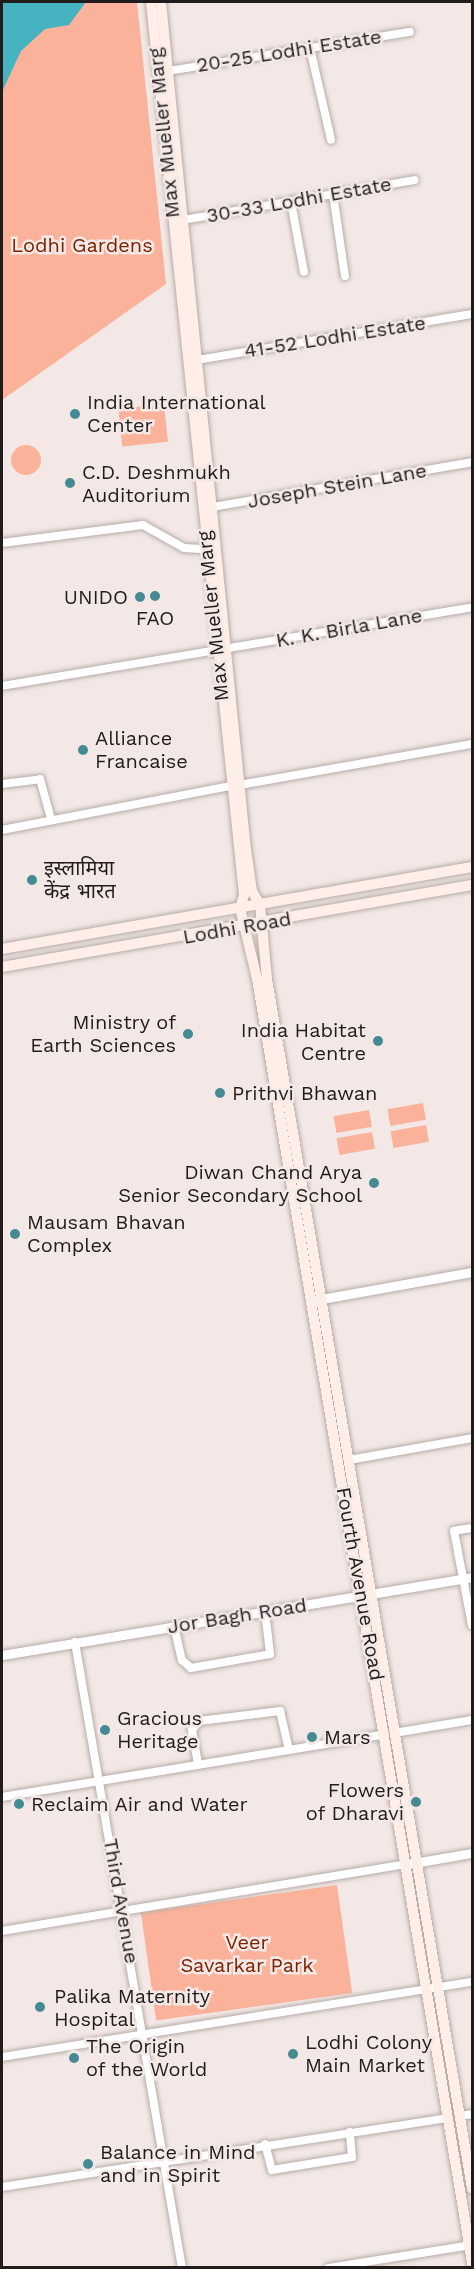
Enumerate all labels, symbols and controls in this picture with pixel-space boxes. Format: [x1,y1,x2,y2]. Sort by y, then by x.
street label: 20-25 Lodhi Estate [195,25,383,77]
street label: Max Mueller Marg [143,46,185,220]
street label: 30-33 Lodhi Estate [205,172,393,228]
park label: Lodhi Gardens [11,233,153,257]
street label: 41-52 Lodhi Estate [243,311,427,363]
place label: India International Center [87,390,266,437]
marker: India International Center [68,407,82,421]
street label: Joseph Stein Lane [246,458,428,514]
place label: C.D. Deshmukh Auditorium [82,460,231,507]
marker: C.D. Deshmukh Auditorium [63,476,77,490]
street label: Max Mueller Marg [192,529,234,703]
place label: UNIDO [64,585,128,609]
marker: FAO [148,589,162,603]
marker: UNIDO [133,590,147,604]
street label: K. K. Birla Lane [274,603,424,653]
place label: FAO [136,606,174,630]
place label: Alliance Francaise [95,726,188,773]
marker: Alliance Francaise [76,743,90,757]
place label: इस्लामिया केंद्र भारत [44,856,116,903]
marker: इस्लामिया केंद्र भारत [25,873,39,887]
street label: Lodhi Road [181,907,293,949]
place label: Ministry of Earth Sciences [30,1011,176,1058]
place label: India Habitat Centre [240,1018,366,1065]
marker: Ministry of Earth Sciences [181,1027,195,1041]
marker: India Habitat Centre [371,1034,385,1048]
place label: Prithvi Bhawan [232,1081,377,1105]
marker: Prithvi Bhawan [213,1086,227,1100]
place label: Diwan Chand Arya Senior Secondary School [117,1160,362,1207]
marker: Diwan Chand Arya Senior Secondary School [367,1176,381,1190]
place label: Mausam Bhavan Complex [27,1210,186,1257]
marker: Mausam Bhavan Complex [8,1227,22,1241]
street label: Fourth Avenue Road [331,1485,389,1683]
street label: Jor Bagh Road [165,1593,309,1639]
place label: Gracious Heritage [117,1706,202,1753]
marker: Gracious Heritage [98,1723,112,1737]
place label: Mars [324,1725,371,1749]
marker: Mars [305,1730,319,1744]
place label: Flowers of Dharavi [305,1778,404,1825]
place label: Reclaim Air and Water [31,1792,249,1816]
marker: Flowers of Dharavi [409,1795,423,1809]
marker: Reclaim Air and Water [12,1797,26,1811]
street label: Third Avenue [98,1836,144,1966]
park label: Veer Savarkar Park [180,1930,314,1977]
place label: Palika Maternity Hospital [54,1984,211,2031]
marker: Palika Maternity Hospital [31,1998,49,2016]
place label: Lodhi Colony Main Market [305,2030,432,2077]
place label: The Origin of the World [86,2034,209,2081]
marker: Lodhi Colony Main Market [286,2047,300,2061]
marker: The Origin of the World [67,2051,81,2065]
place label: Balance in Mind and in Spirit [100,2140,256,2187]
marker: Balance in Mind and in Spirit [81,2157,95,2171]

